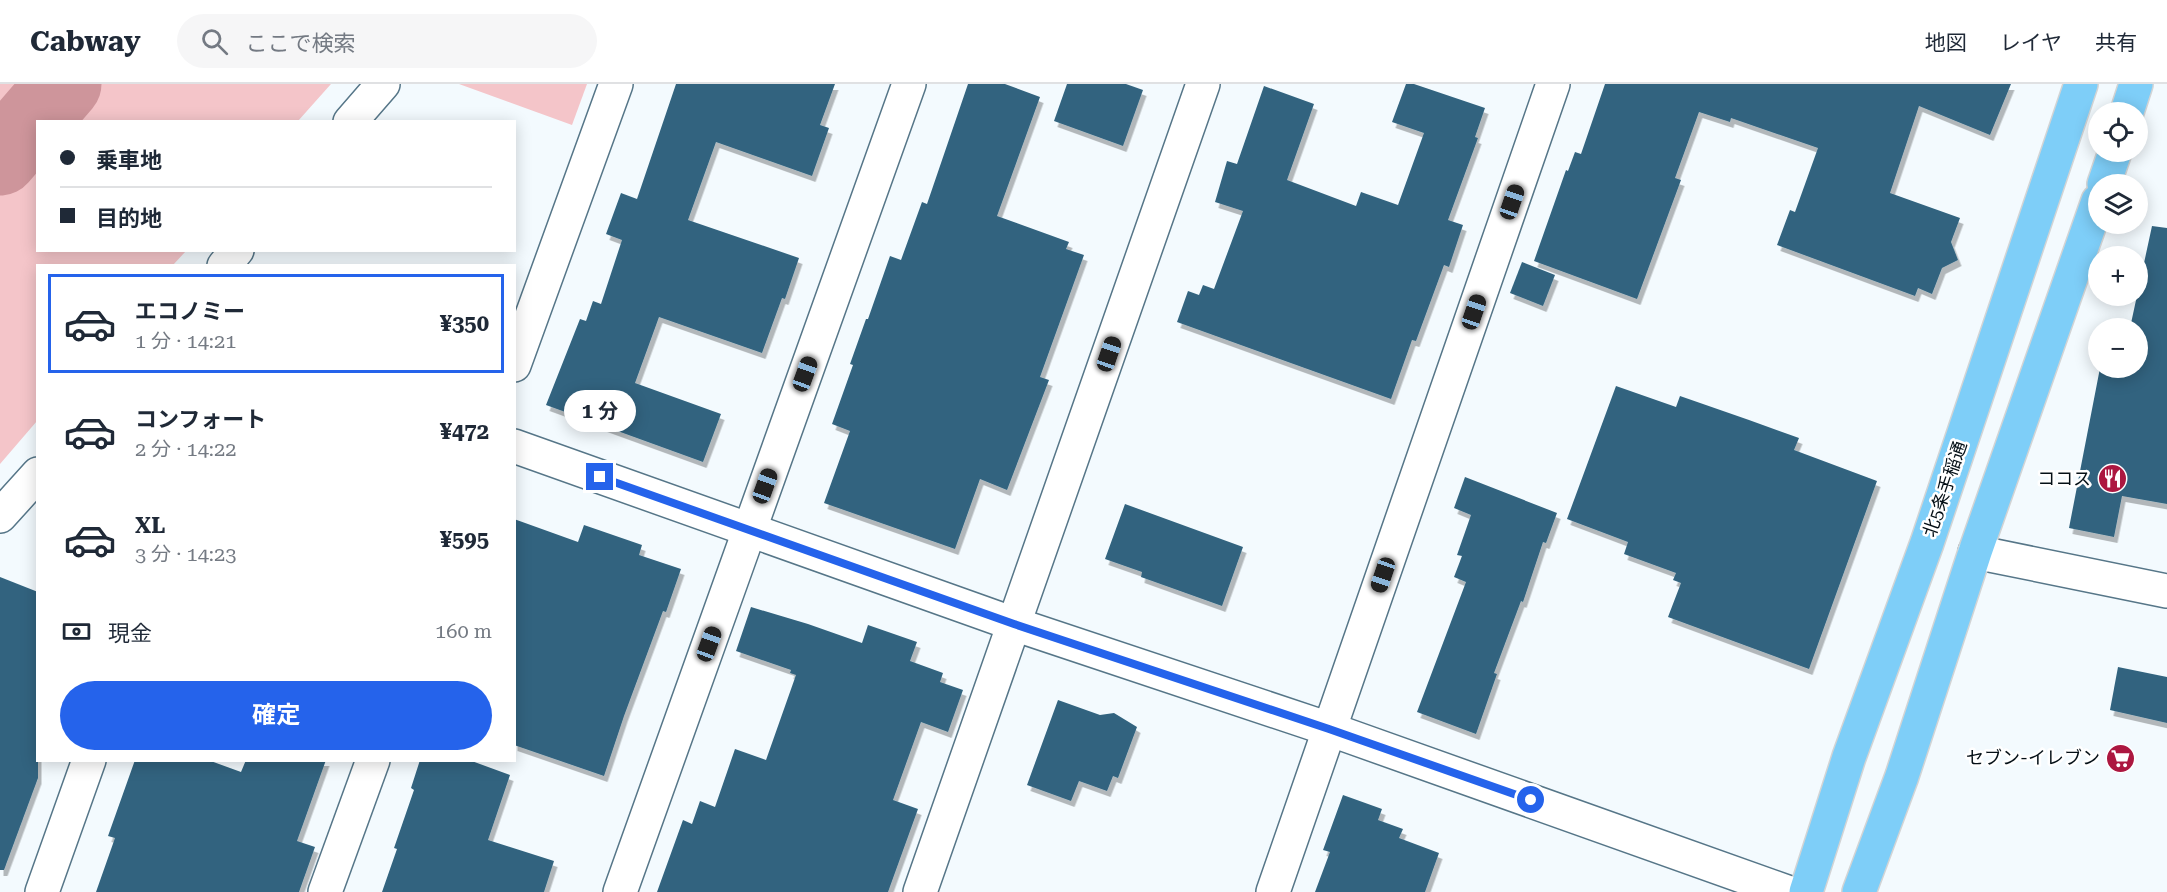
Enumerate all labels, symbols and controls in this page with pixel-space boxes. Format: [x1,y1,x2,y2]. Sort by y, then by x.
search box [177,14,597,68]
text: Cabway [30,25,141,58]
icon: search [198,25,231,58]
text: ここで検索 [246,31,356,56]
text: 地図 [1925,31,1967,55]
text: レイヤ [2000,31,2062,55]
text: 共有 [2095,31,2137,55]
map controls [2088,102,2148,378]
button: locate [2088,102,2148,162]
text: 乗車地 [96,148,162,173]
button: layers [2088,174,2148,234]
car [1498,182,1526,222]
text: 目的地 [96,206,162,231]
button: + [2088,246,2148,306]
car [1460,292,1488,332]
icon: car [63,297,117,351]
text: エコノミー [135,299,245,324]
text: ¥350 [440,311,489,336]
button: − [2088,318,2148,378]
text: 1 分 · 14:21 [135,329,236,353]
car [1095,334,1123,374]
car [790,354,820,394]
callout: 1 分 [564,390,636,432]
text: 1 分 [582,399,618,423]
icon: car [63,405,117,459]
text: コンフォート [135,407,266,432]
text: ¥472 [440,419,489,444]
text: 2 分 · 14:22 [135,437,236,461]
street label: 北5条手稲通 [1918,438,1971,540]
route end [586,463,613,490]
restaurant icon: ココス [2096,463,2128,495]
car [750,466,780,506]
place label: ココス [2037,468,2091,489]
icon: car [63,513,117,567]
text: XL [135,513,165,538]
text: ¥595 [440,527,489,552]
text: 3 分 · 14:23 [135,542,236,566]
car [1369,555,1397,595]
icon: cash [60,615,93,648]
text: 160 m [435,619,492,643]
text: 現金 [108,621,152,646]
car [694,624,724,664]
button: 確定 [60,681,492,750]
supermarket icon: セブン-イレブン [2105,742,2137,774]
place label: セブン-イレブン [1966,747,2100,768]
route start [1517,786,1544,813]

